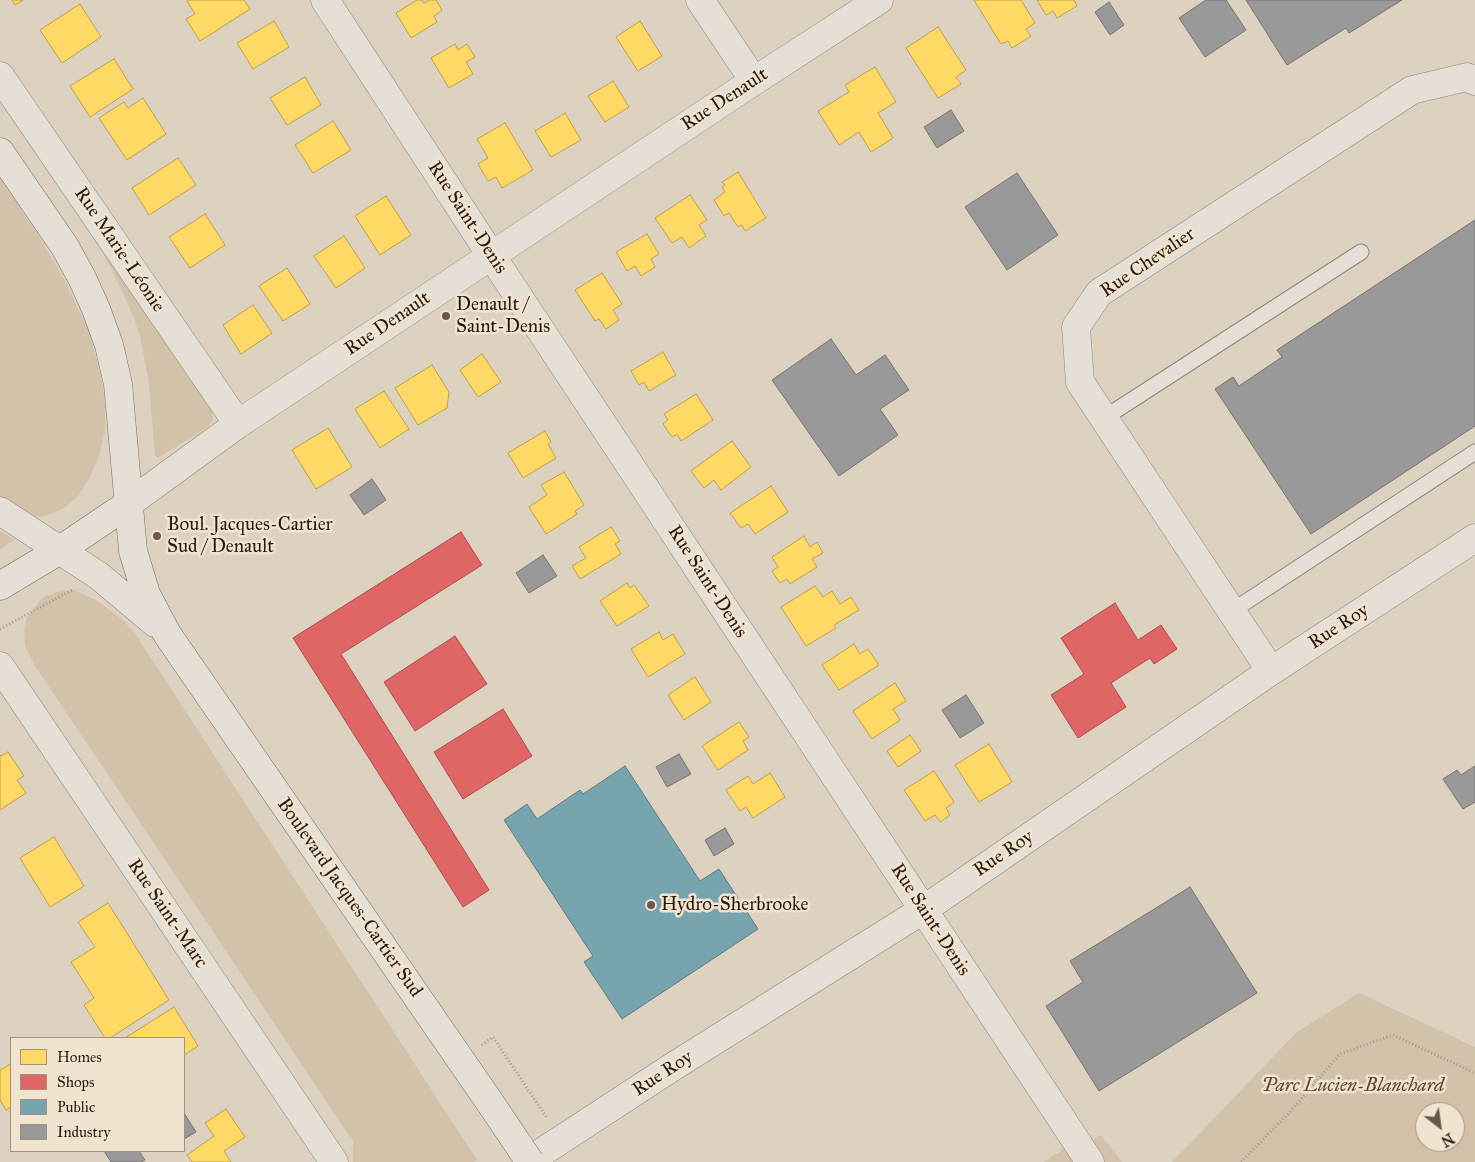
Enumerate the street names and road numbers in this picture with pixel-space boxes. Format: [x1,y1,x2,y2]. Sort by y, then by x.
street label: Rue Denault [678,64,772,136]
street label: Rue Saint-Denis [422,157,512,279]
street label: Rue Marie-Léonie [69,183,169,317]
street label: Rue Chevalier [1096,223,1200,303]
street label: Rue Denault [341,287,435,361]
street label: Rue Saint-Denis [662,521,752,643]
street label: Rue Roy [1305,599,1373,655]
street label: Boulevard Jacques-Cartier Sud [271,794,427,1002]
street label: Rue Roy [970,826,1038,882]
street label: Rue Saint-Marc [122,855,212,973]
street label: Rue Saint-Denis [885,859,975,981]
street label: Rue Roy [629,1046,697,1102]

